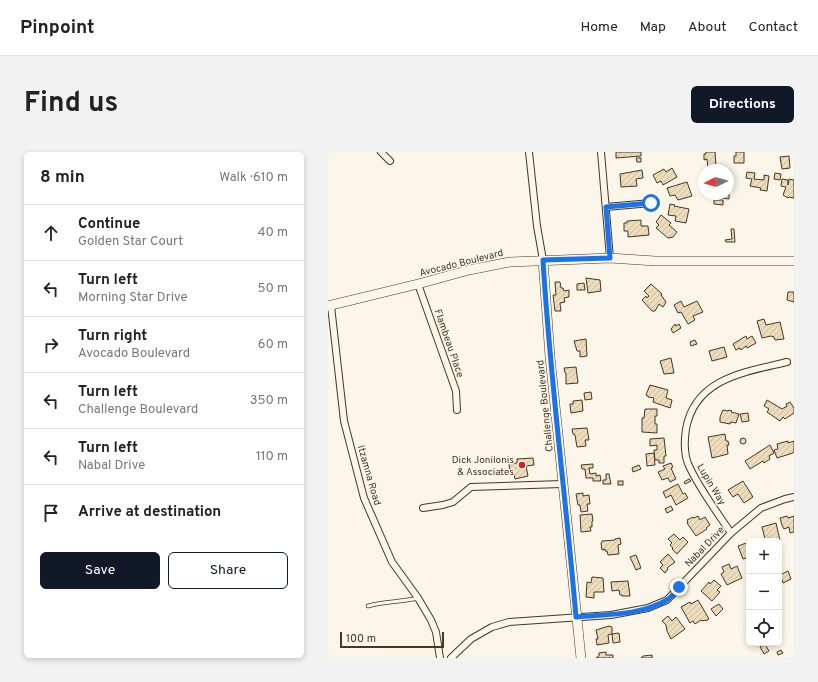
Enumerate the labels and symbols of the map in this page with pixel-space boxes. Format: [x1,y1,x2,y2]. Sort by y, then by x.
north arrow [698,164,734,200]
route start [642,194,660,212]
street label: Avocado Boulevard [418,247,505,280]
street label: Flambeau Place [431,308,466,379]
street label: Challenge Boulevard [534,359,557,452]
street label: Itzamna Road [354,444,383,507]
place label: Dick Jonilonis & Associates [452,454,514,479]
marker: Dick Jonilonis & Associates [517,460,527,470]
street label: Lupin Way [693,462,728,508]
street label: Nabal Drive [682,524,728,570]
route end [670,578,688,596]
scale bar [340,630,444,649]

